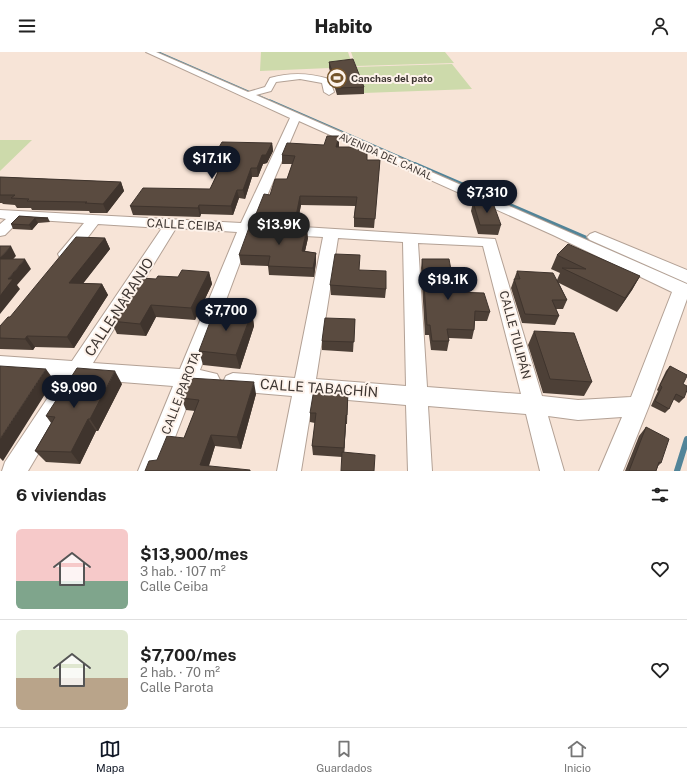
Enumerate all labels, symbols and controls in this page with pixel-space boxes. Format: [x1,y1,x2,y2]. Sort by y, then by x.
icon: menu [16,15,38,37]
icon: person [649,15,671,37]
text: Habito [314,16,373,37]
sports icon: Canchas del pato [326,67,348,89]
place label: Canchas del pato [351,72,433,84]
street label: AVENIDA DEL CANAL [337,130,435,182]
pin: $17.1K [179,146,245,180]
text: $17.1K [192,151,232,166]
pin: $7,310 [454,180,520,214]
text: $7,310 [466,185,508,200]
pin: $13.9K [246,212,312,246]
street label: CALLE CEIBA [146,216,224,234]
text: $13.9K [257,217,301,232]
street label: CALLE NARANJO [81,255,157,359]
pin: $19.1K [415,267,481,301]
text: $19.1K [427,272,469,287]
street label: CALLE TULIPÁN [496,289,534,381]
pin: $7,700 [193,298,259,332]
text: $7,700 [205,303,247,318]
street label: CALLE PAROTA [159,349,203,436]
pin: $9,090 [41,375,107,409]
street label: CALLE TABACHÍN [259,375,379,400]
text: $9,090 [51,380,97,395]
icon: filters [649,484,671,506]
text: 6 viviendas [16,485,107,505]
text: $13,900/mes [140,544,248,564]
icon: home [48,545,96,593]
icon: heart [649,558,671,580]
text: 3 hab. · 107 m² [140,564,226,579]
text: Calle Ceiba [140,579,208,594]
text: $7,700/mes [140,645,236,665]
icon: home [48,646,96,694]
icon: heart [649,659,671,681]
text: 2 hab. · 70 m² [140,665,220,680]
text: Calle Parota [140,680,213,695]
tab: Mapa [96,738,124,774]
tab: Guardados [316,738,372,774]
tab: Inicio [564,738,591,774]

